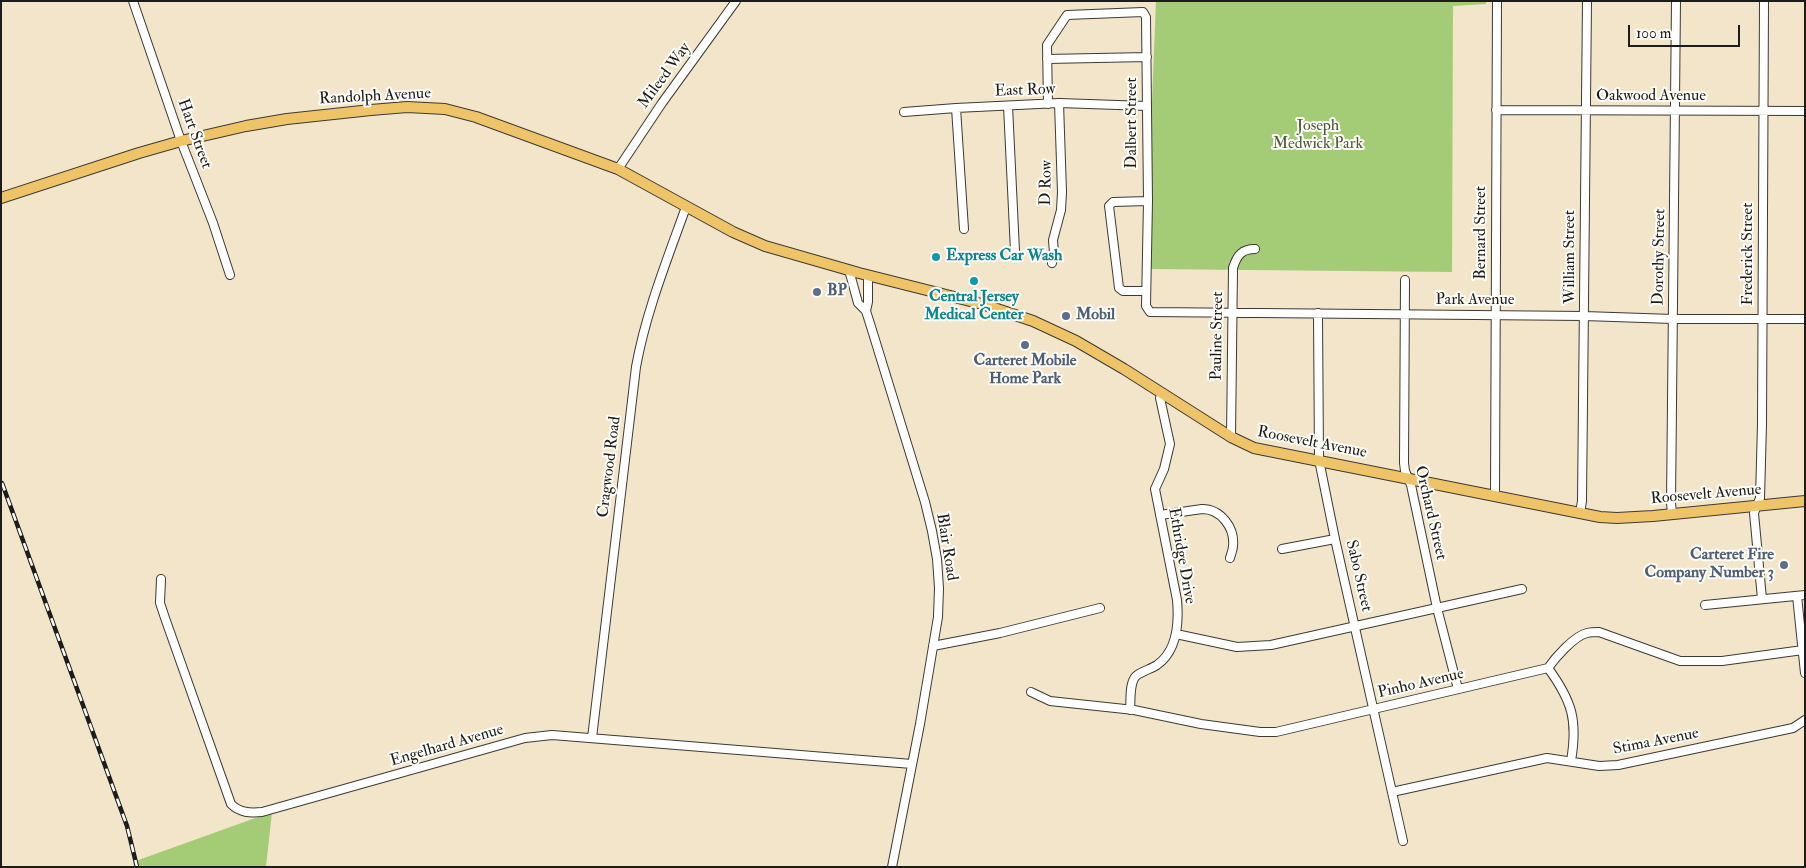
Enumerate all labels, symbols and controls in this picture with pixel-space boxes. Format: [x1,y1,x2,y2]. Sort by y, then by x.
scale bar [1631,15,1744,47]
text: 100 m [1636,24,1671,43]
street label: Mileed Way [635,39,695,113]
street label: Dalbert Street [1123,77,1143,169]
street label: East Row [994,80,1056,102]
street label: Randolph Avenue [319,84,431,110]
street label: Oakwood Avenue [1596,87,1706,107]
street label: Hart Street [173,97,215,171]
park label: Joseph Medwick Park [1273,117,1363,155]
street label: D Row [1037,160,1057,206]
street label: Bernard Street [1472,186,1492,280]
street label: Frederick Street [1739,203,1759,305]
street label: Dorothy Street [1650,208,1670,306]
street label: William Street [1561,210,1581,304]
place label: Express Car Wash [946,247,1062,267]
marker: Express Car Wash [930,251,942,263]
marker: Central Jersey Medical Center [968,275,980,287]
place label: BP [827,282,847,302]
marker: BP [811,286,823,298]
place label: Central Jersey Medical Center [925,288,1023,326]
street label: Pauline Street [1208,291,1228,381]
street label: Park Avenue [1436,291,1514,311]
place label: Mobil [1076,306,1115,326]
marker: Mobil [1060,310,1072,322]
marker: Carteret Mobile Home Park [1019,339,1031,351]
place label: Carteret Mobile Home Park [974,352,1076,390]
street label: Cragwood Road [594,415,626,519]
street label: Roosevelt Avenue [1256,423,1368,463]
street label: Orchard Street [1410,464,1450,562]
street label: Roosevelt Avenue [1650,481,1762,509]
street label: Ethridge Drive [1163,506,1199,606]
street label: Blair Road [931,512,961,582]
street label: Sabo Street [1340,538,1376,614]
place label: Carteret Fire Company Number 3 [1645,546,1774,584]
marker: Carteret Fire Company Number 3 [1778,559,1790,571]
street label: Pinho Avenue [1376,665,1466,703]
street label: Engelhard Avenue [388,721,506,771]
street label: Stima Avenue [1611,724,1701,760]

